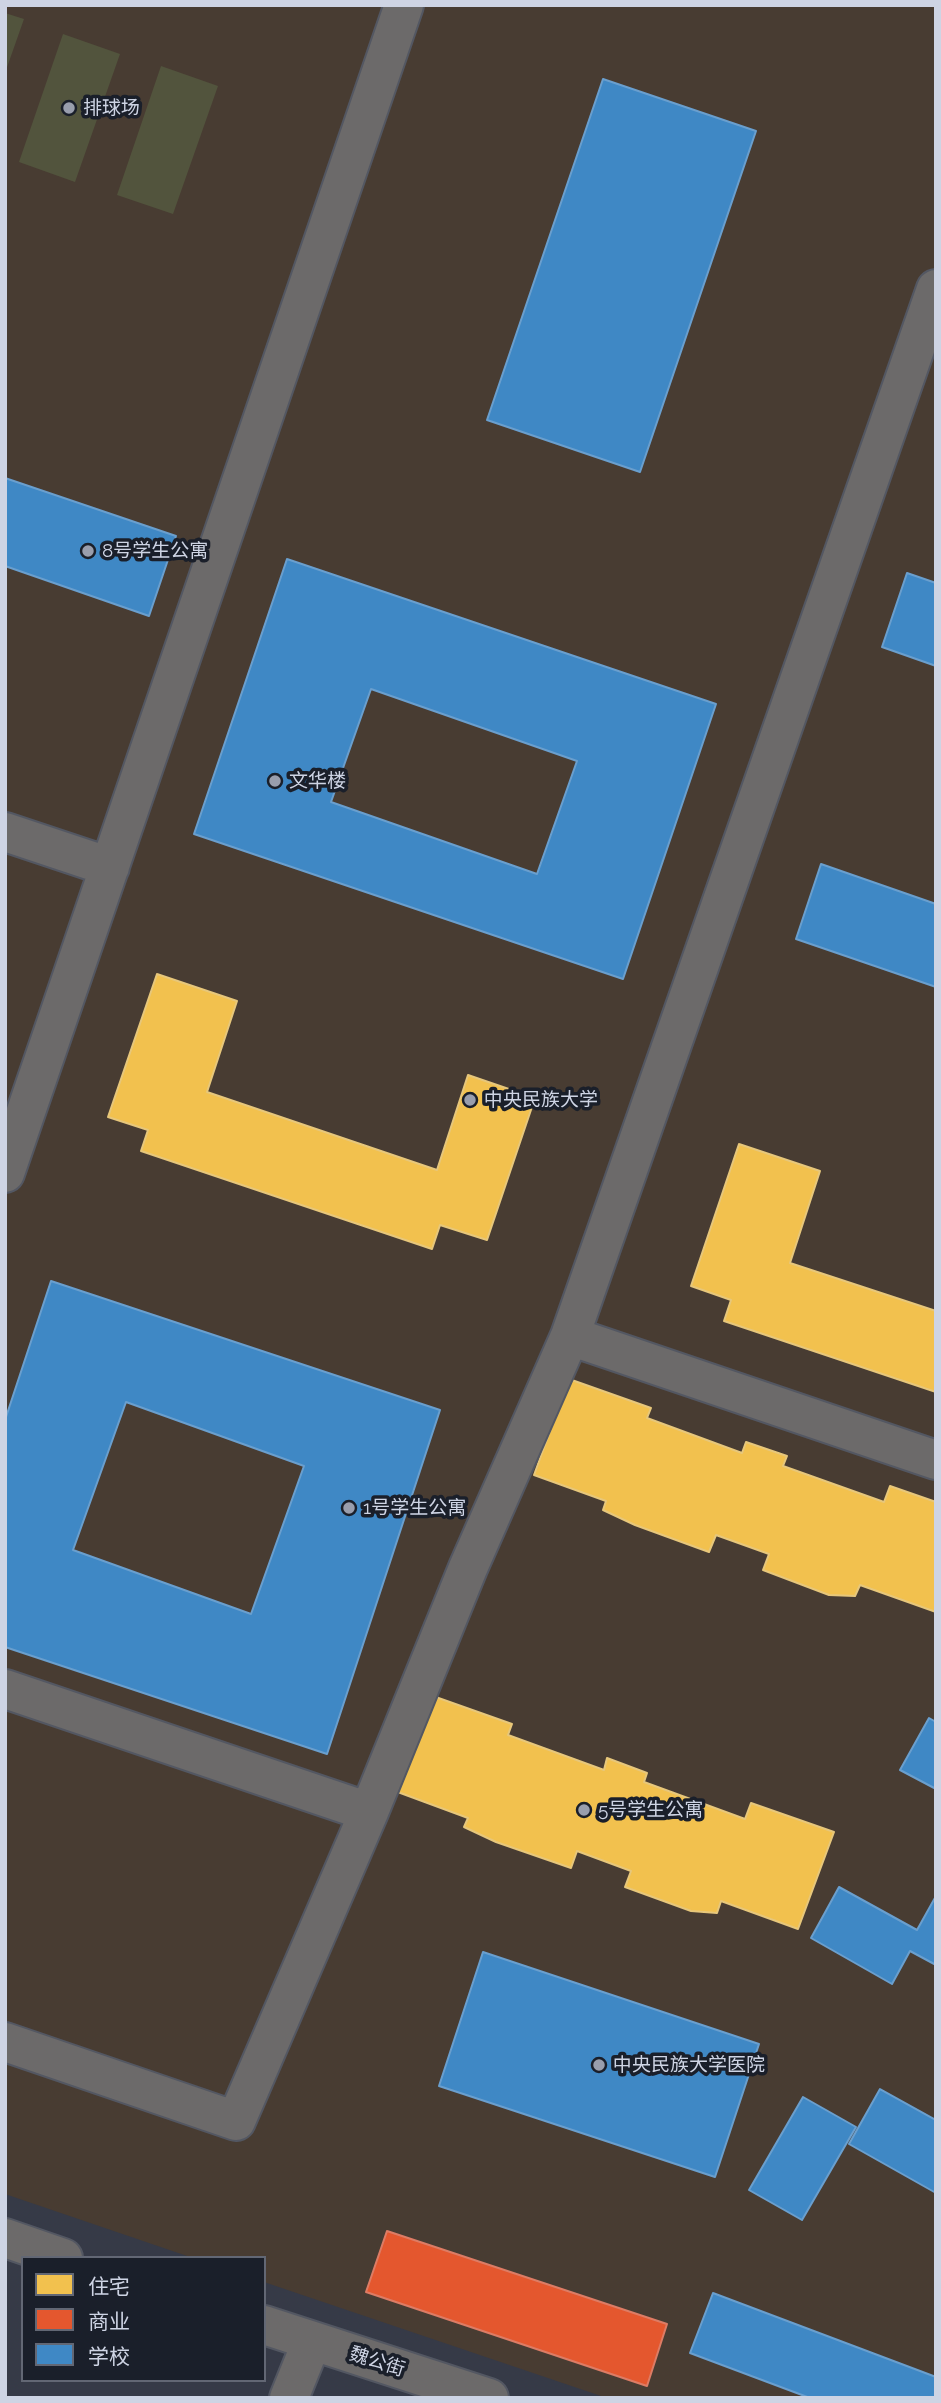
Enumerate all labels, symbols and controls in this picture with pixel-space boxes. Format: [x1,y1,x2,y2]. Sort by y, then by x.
place label: 排球场 [83,97,140,119]
marker: 排球场 [61,100,77,116]
place label: 8号学生公寓 [102,540,208,562]
marker: 8号学生公寓 [80,543,96,559]
place label: 文华楼 [289,770,346,792]
marker: 文华楼 [267,773,283,789]
place label: 中央民族大学 [484,1089,598,1111]
marker: 中央民族大学 [462,1092,478,1108]
place label: 1号学生公寓 [363,1497,466,1519]
marker: 1号学生公寓 [341,1500,357,1516]
place label: 5号学生公寓 [598,1799,703,1821]
marker: 5号学生公寓 [576,1802,592,1818]
place label: 中央民族大学医院 [613,2054,765,2076]
marker: 中央民族大学医院 [591,2057,607,2073]
legend [21,2256,266,2382]
text: 住宅 [88,2274,130,2299]
text: 商业 [88,2309,130,2334]
street label: 魏公街 [346,2342,408,2382]
text: 学校 [88,2344,130,2369]

